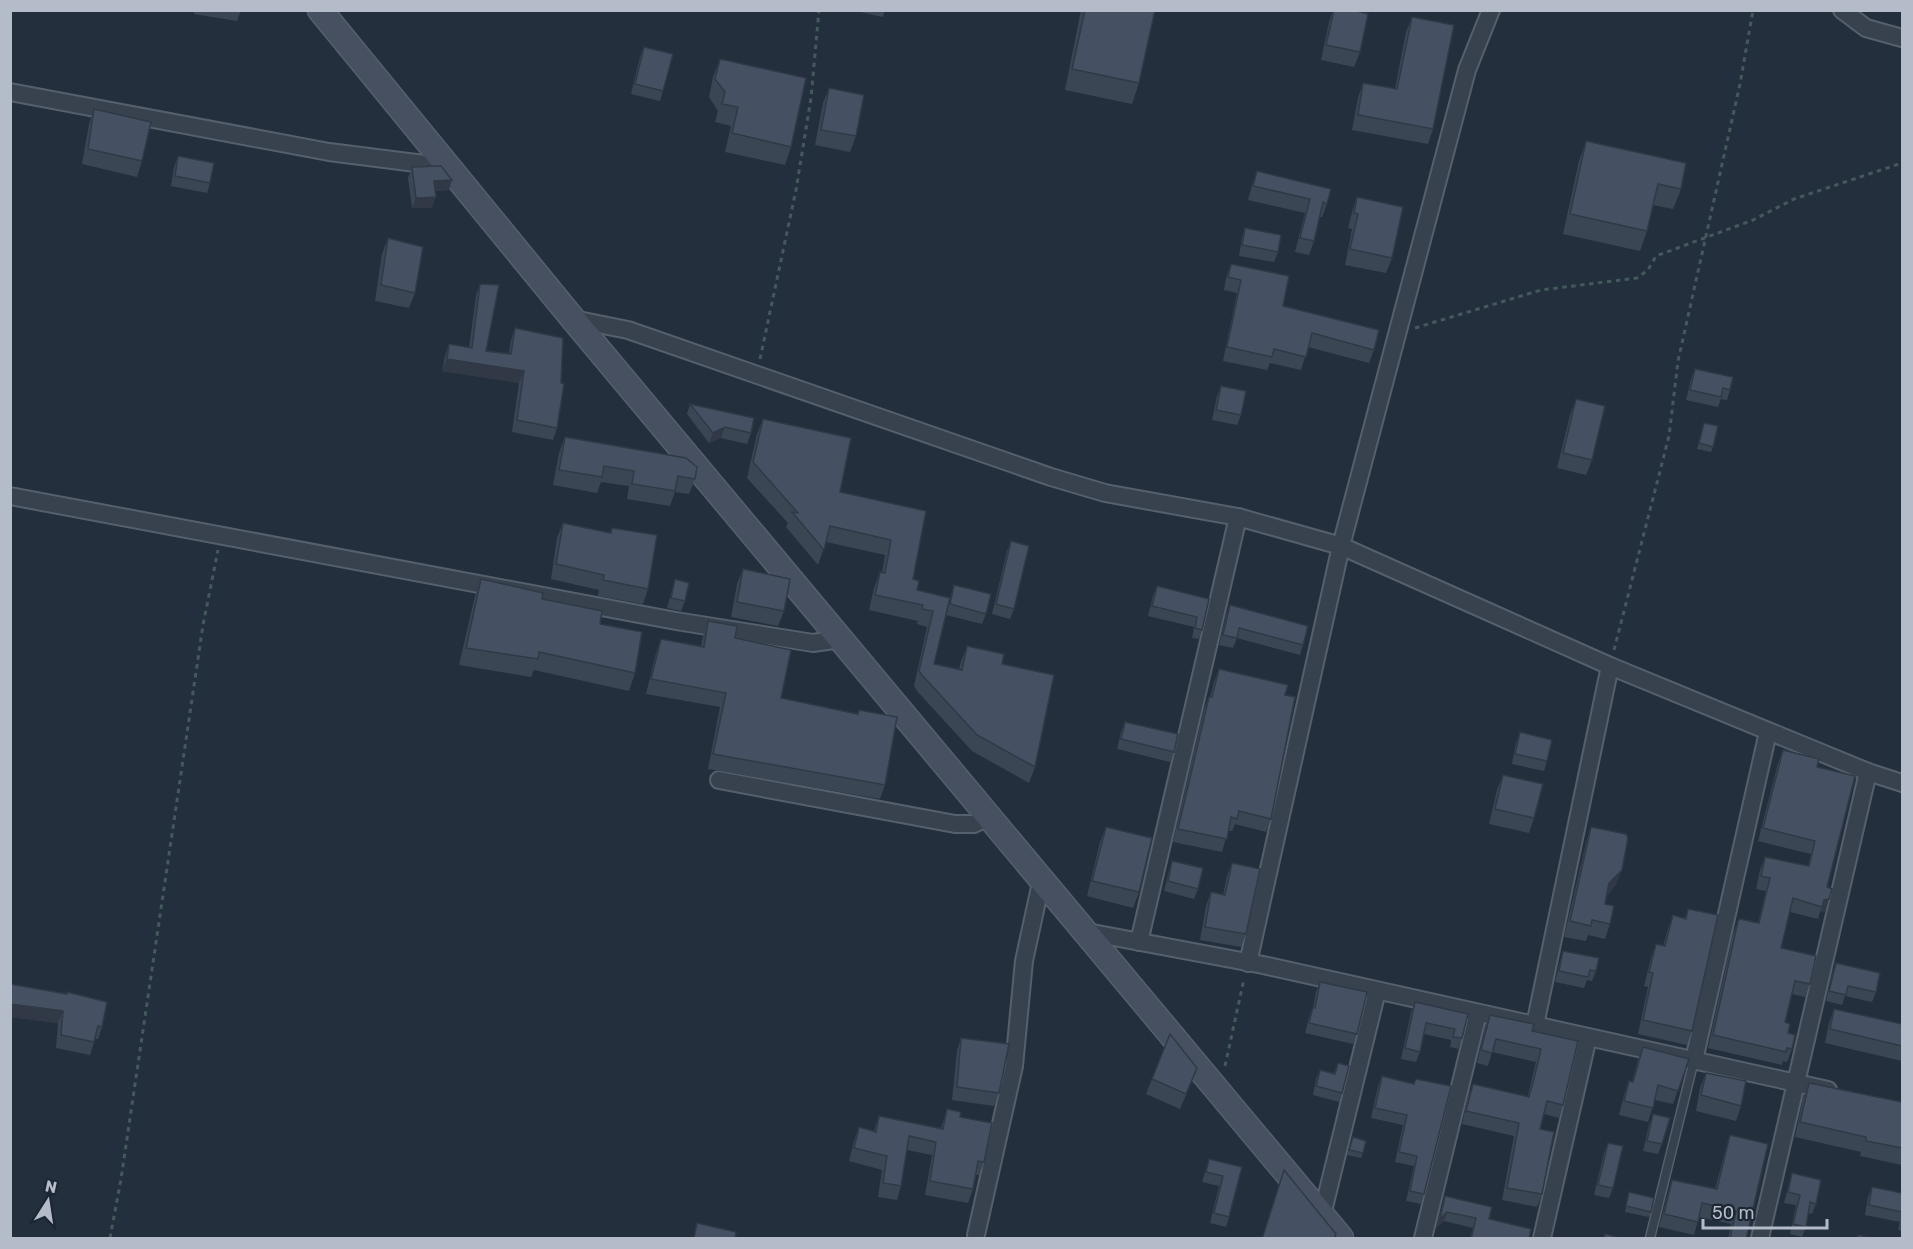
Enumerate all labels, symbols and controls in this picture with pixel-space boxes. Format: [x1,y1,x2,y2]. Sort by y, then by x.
north arrow [18,1171,78,1231]
text: N [43,1176,59,1197]
scale bar [1703,1192,1828,1230]
text: 50 m [1712,1202,1755,1224]

